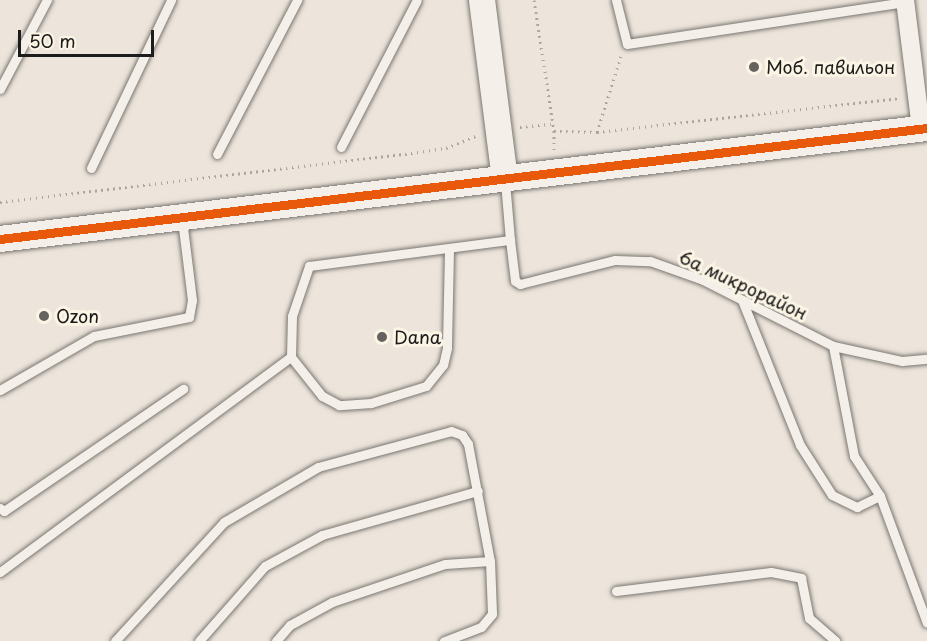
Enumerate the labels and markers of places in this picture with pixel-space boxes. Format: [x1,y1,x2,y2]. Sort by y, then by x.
place label: Моб. павильон [766,56,895,78]
marker: Моб. павильон [747,60,761,74]
place label: Ozon [56,305,99,327]
marker: Ozon [37,309,51,323]
place label: Dana [394,326,441,348]
marker: Dana [375,330,389,344]

